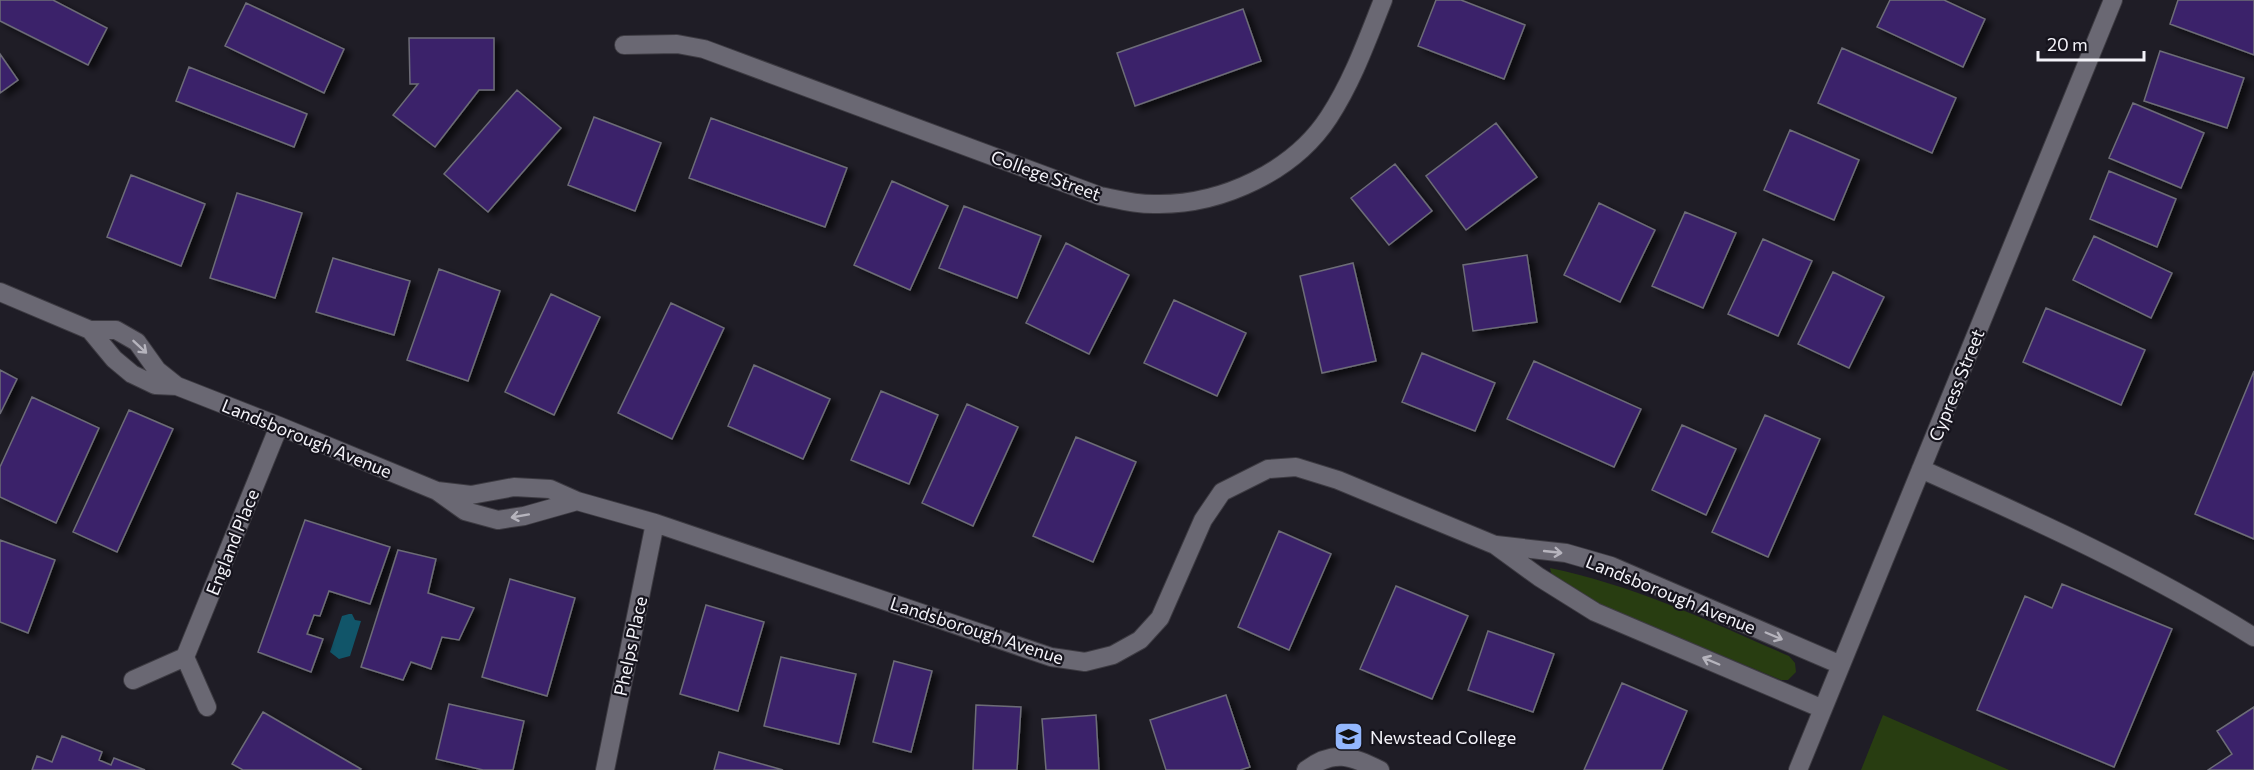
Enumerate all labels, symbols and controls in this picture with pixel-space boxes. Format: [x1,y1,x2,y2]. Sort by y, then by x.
scale bar [2038,24,2144,62]
text: 20 m [2047,33,2088,55]
street label: College Street [988,145,1104,205]
street label: Cypress Street [1924,326,1988,444]
one-way arrow [132,339,147,354]
street label: Landsborough Avenue [219,394,395,482]
street label: England Place [201,486,263,598]
one-way arrow [511,511,531,522]
one-way arrow [1543,547,1563,558]
street label: Landsborough Avenue [1583,550,1759,638]
street label: Landsborough Avenue [887,592,1067,668]
street label: Phelps Place [609,594,651,698]
one-way arrow [1764,631,1783,642]
one-way arrow [1703,655,1721,667]
school or university icon: Newstead College [1333,721,1365,753]
place label: Newstead College [1370,726,1516,748]

